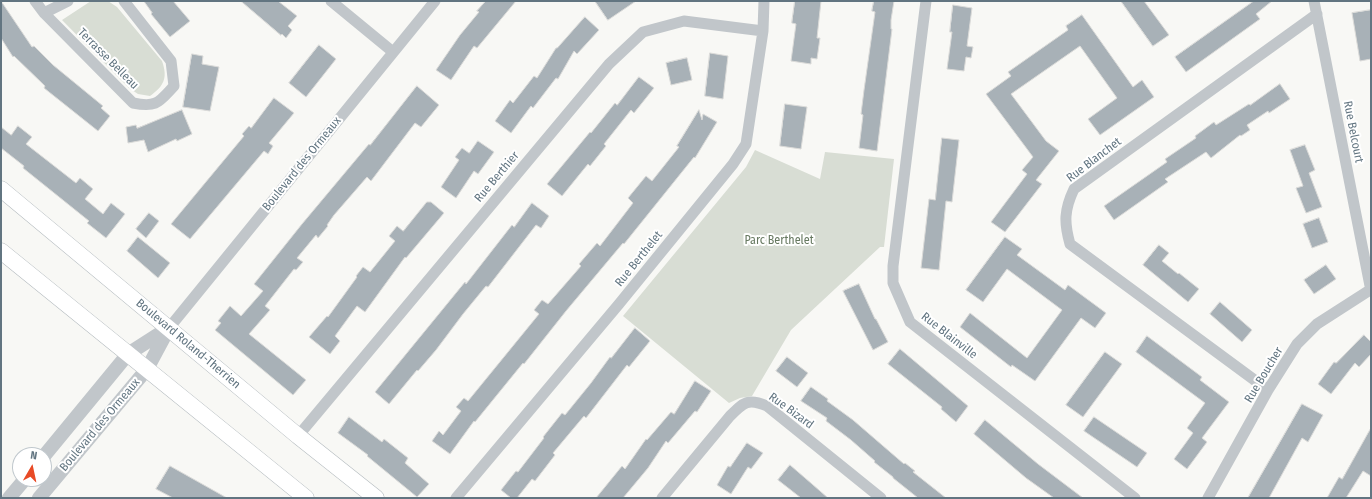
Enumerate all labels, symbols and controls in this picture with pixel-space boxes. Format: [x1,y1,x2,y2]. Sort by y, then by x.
street label: Terrasse Belleau [75,26,141,92]
street label: Rue Belcourt [1340,100,1366,164]
street label: Boulevard des Ormeaux [260,114,344,214]
street label: Rue Blanchet [1064,135,1124,185]
street label: Rue Berthier [472,149,522,205]
street label: Rue Berthelet [612,228,666,290]
park label: Parc Berthelet [744,234,814,248]
street label: Boulevard Roland-Therrien [133,296,243,392]
street label: Rue Blainville [918,310,980,362]
street label: Rue Boucher [1242,345,1286,405]
street label: Boulevard des Ormeaux [57,376,143,474]
street label: Rue Bizard [766,390,816,432]
north arrow [12,447,52,487]
text: N [30,449,38,463]

